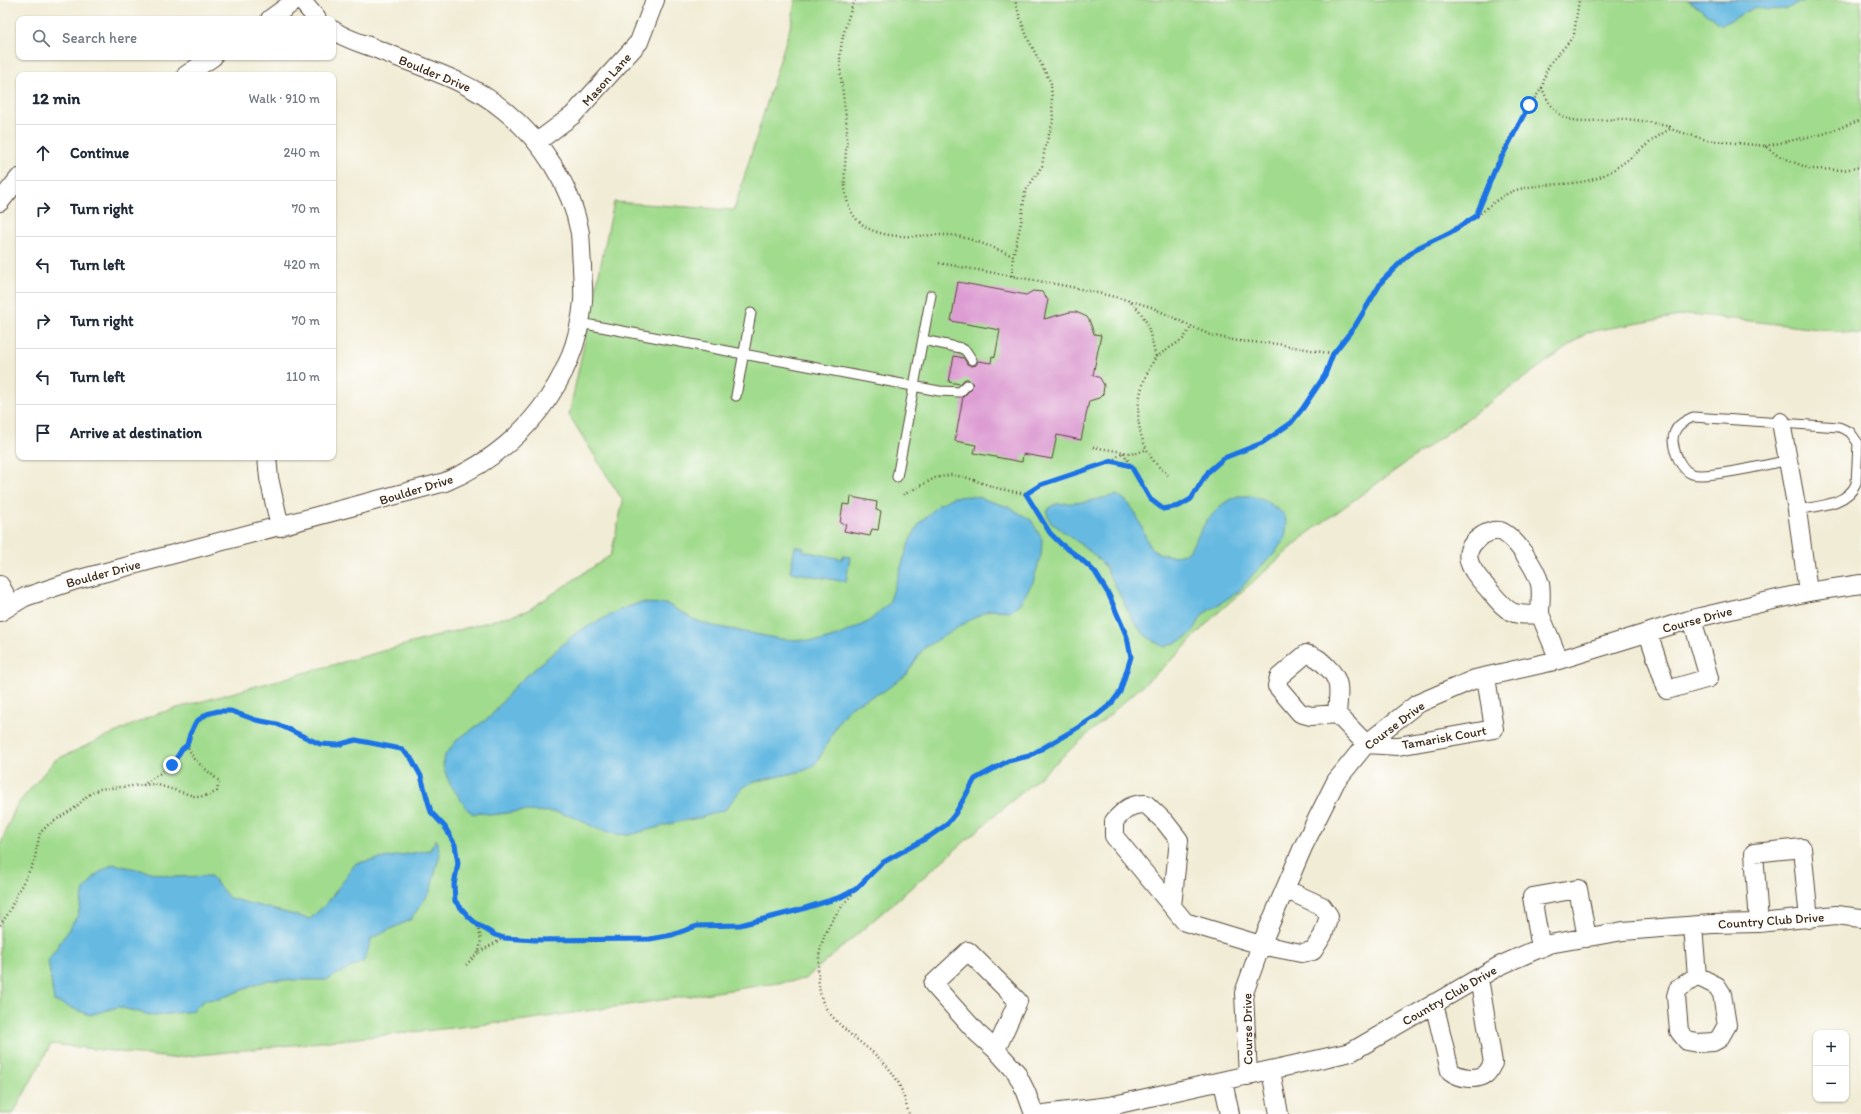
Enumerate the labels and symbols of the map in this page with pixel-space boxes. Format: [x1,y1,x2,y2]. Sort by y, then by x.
street label: Mason Lane [579,50,634,109]
street label: Boulder Drive [397,52,473,95]
route start [1520,96,1538,114]
street label: Boulder Drive [377,471,455,508]
street label: Boulder Drive [64,556,142,591]
street label: Course Drive [1661,603,1734,636]
street label: Course Drive [1361,698,1427,753]
street label: Tamarisk Court [1401,723,1488,752]
route end [163,756,181,774]
street label: Country Club Drive [1717,909,1825,932]
street label: Country Club Drive [1399,962,1499,1029]
street label: Course Drive [1239,993,1256,1065]

